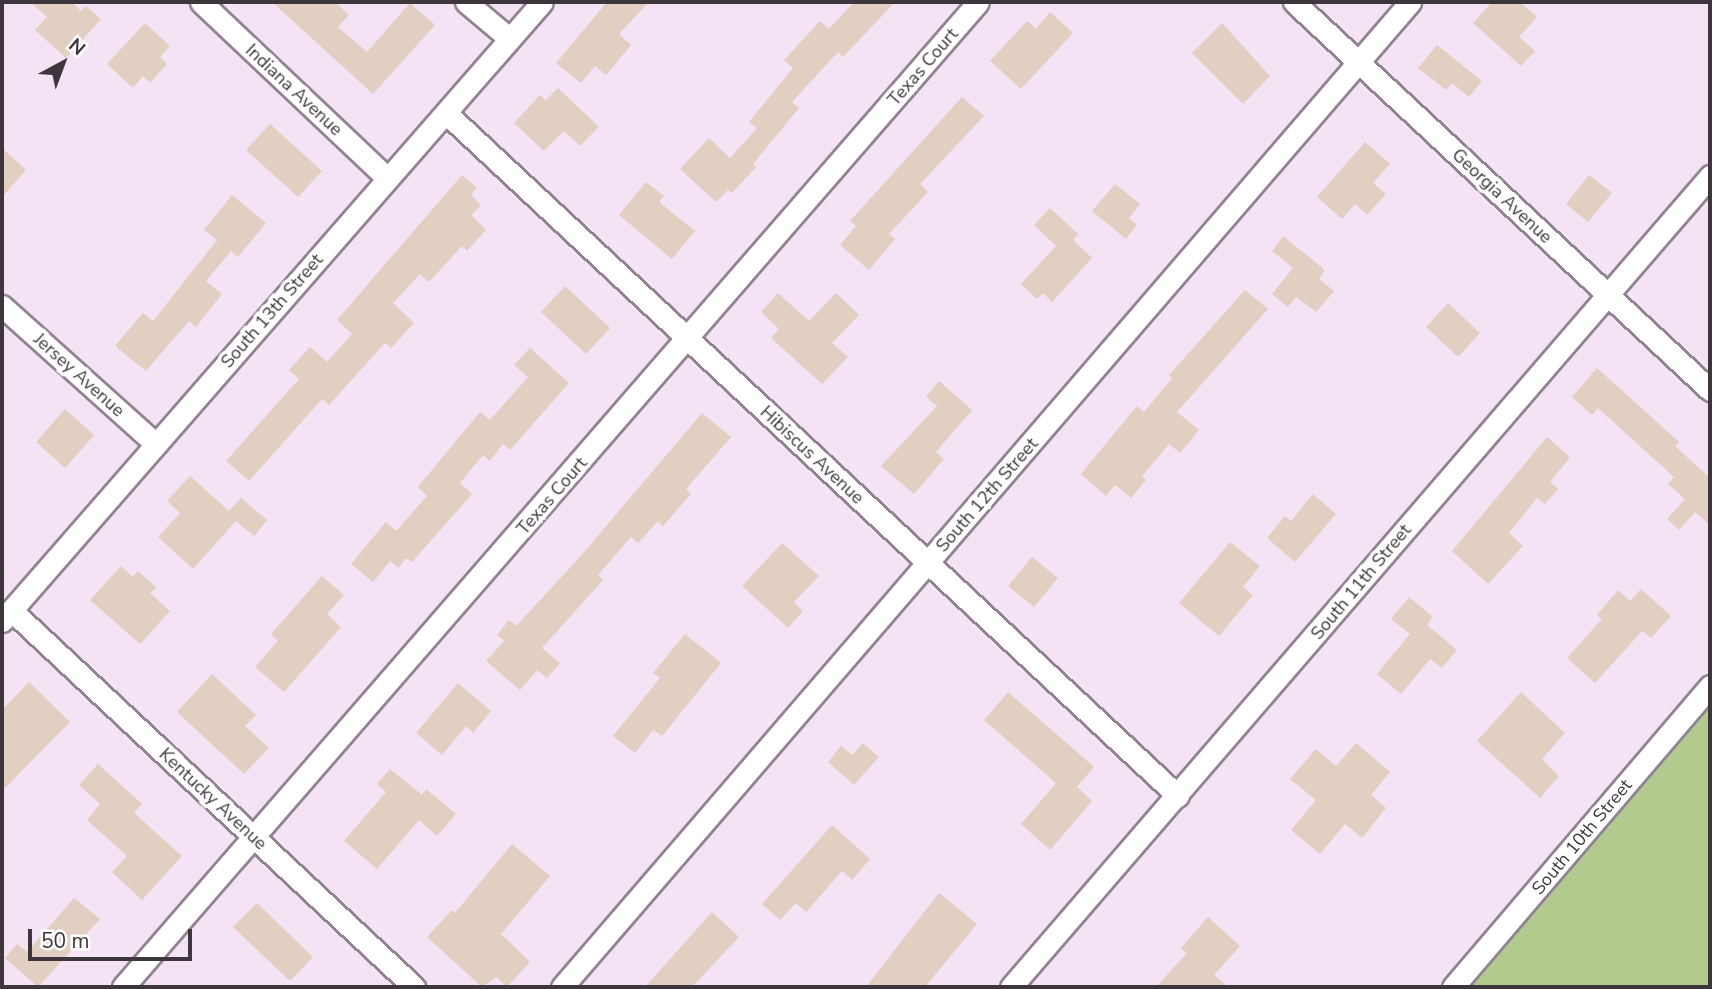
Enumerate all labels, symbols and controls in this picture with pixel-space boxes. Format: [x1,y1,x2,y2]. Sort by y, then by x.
street label: Texas Court [883,24,963,110]
north arrow [28,28,98,98]
text: N [63,33,91,62]
street label: Indiana Avenue [241,40,347,140]
street label: Georgia Avenue [1447,144,1557,248]
street label: South 13th Street [217,250,327,372]
street label: Jersey Avenue [29,328,129,422]
street label: Hibiscus Avenue [756,401,868,509]
street label: South 12th Street [932,434,1042,556]
street label: Texas Court [512,453,592,539]
street label: South 11th Street [1306,520,1416,644]
street label: Kentucky Avenue [155,744,271,854]
street label: South 10th Street [1527,775,1637,899]
scale bar [32,916,196,960]
text: 50 m [41,927,90,955]

